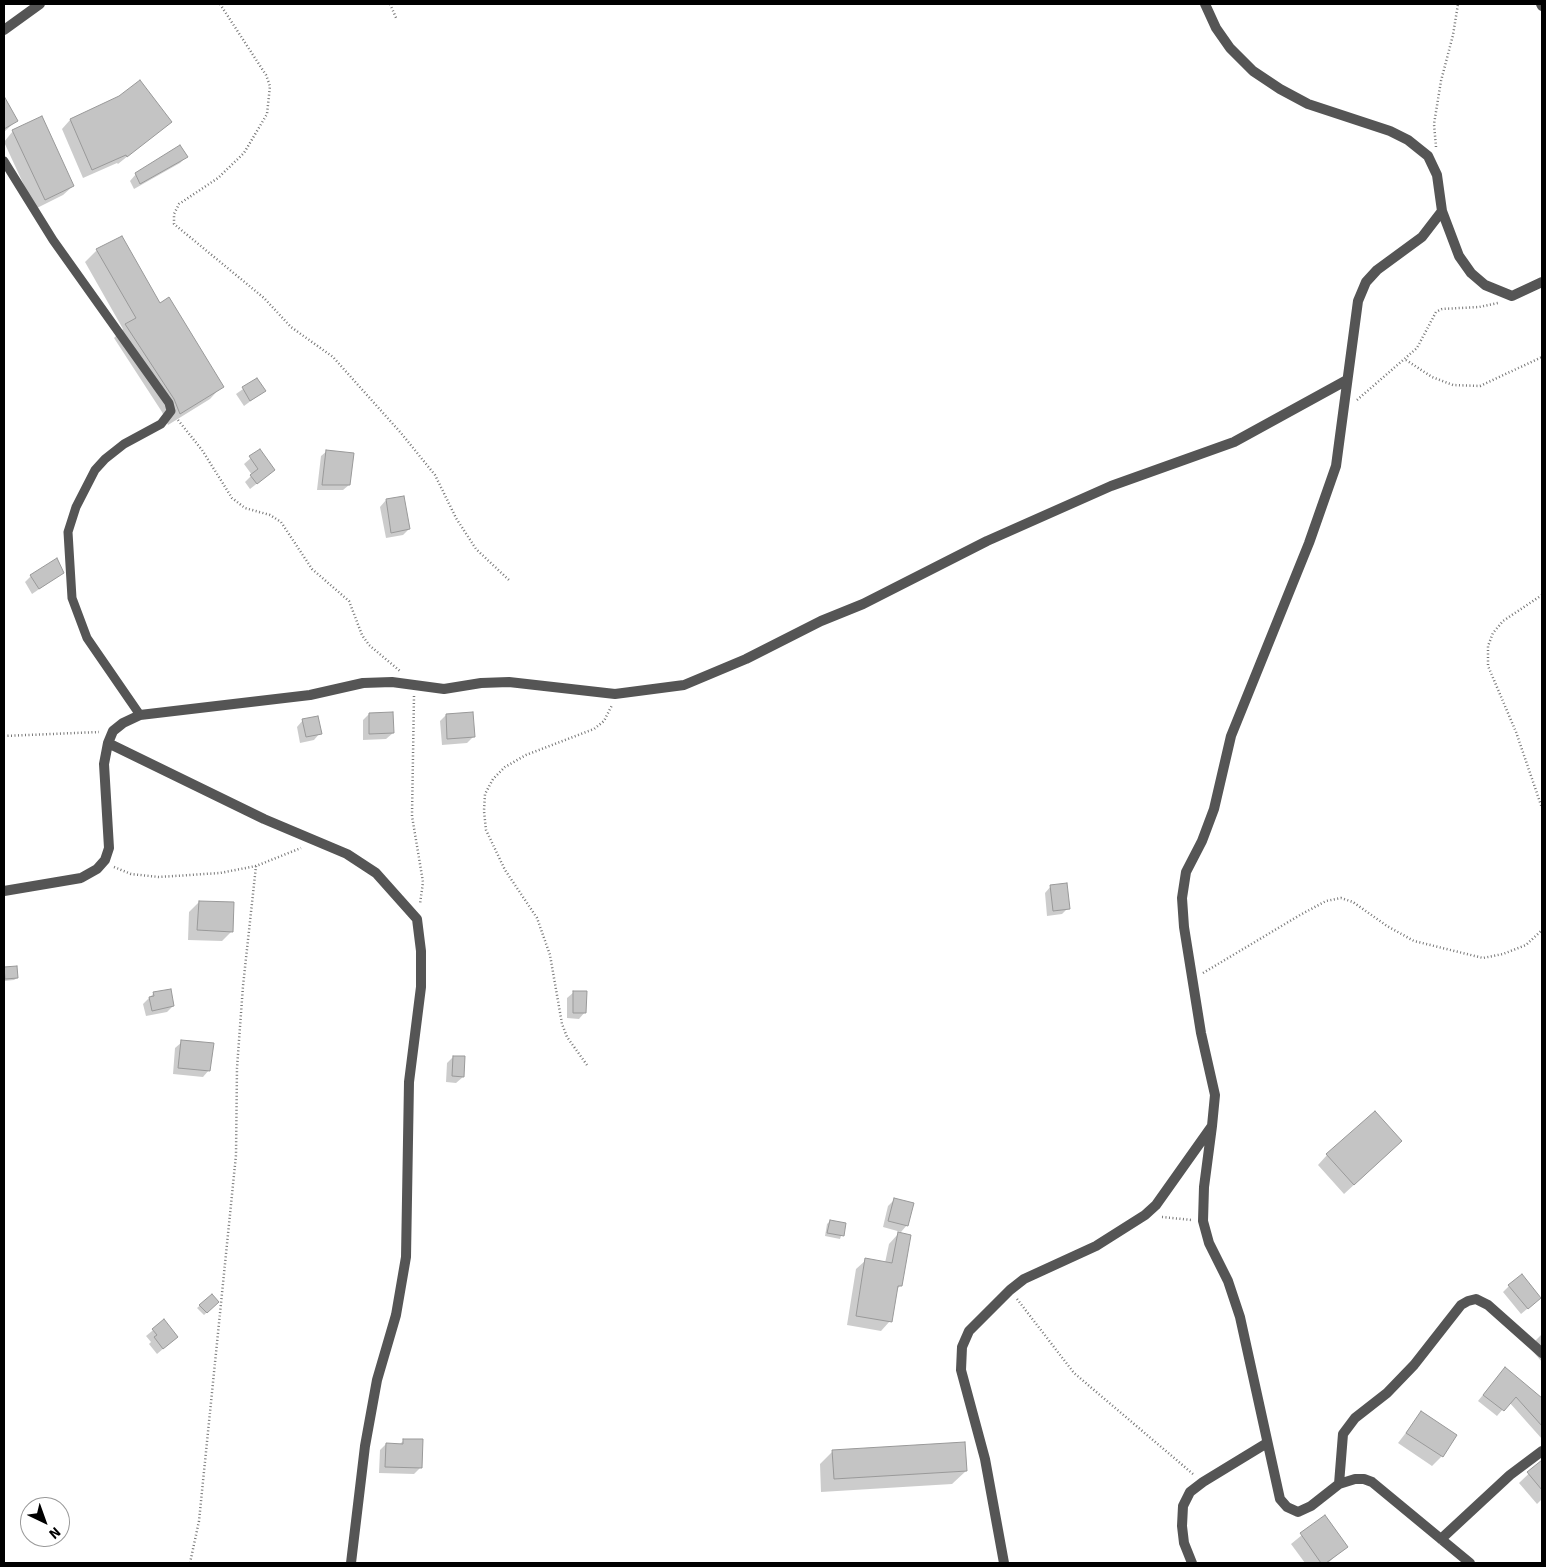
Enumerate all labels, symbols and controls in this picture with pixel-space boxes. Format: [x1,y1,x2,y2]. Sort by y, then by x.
north arrow [20,1497,70,1547]
text: N [45,1523,64,1542]

